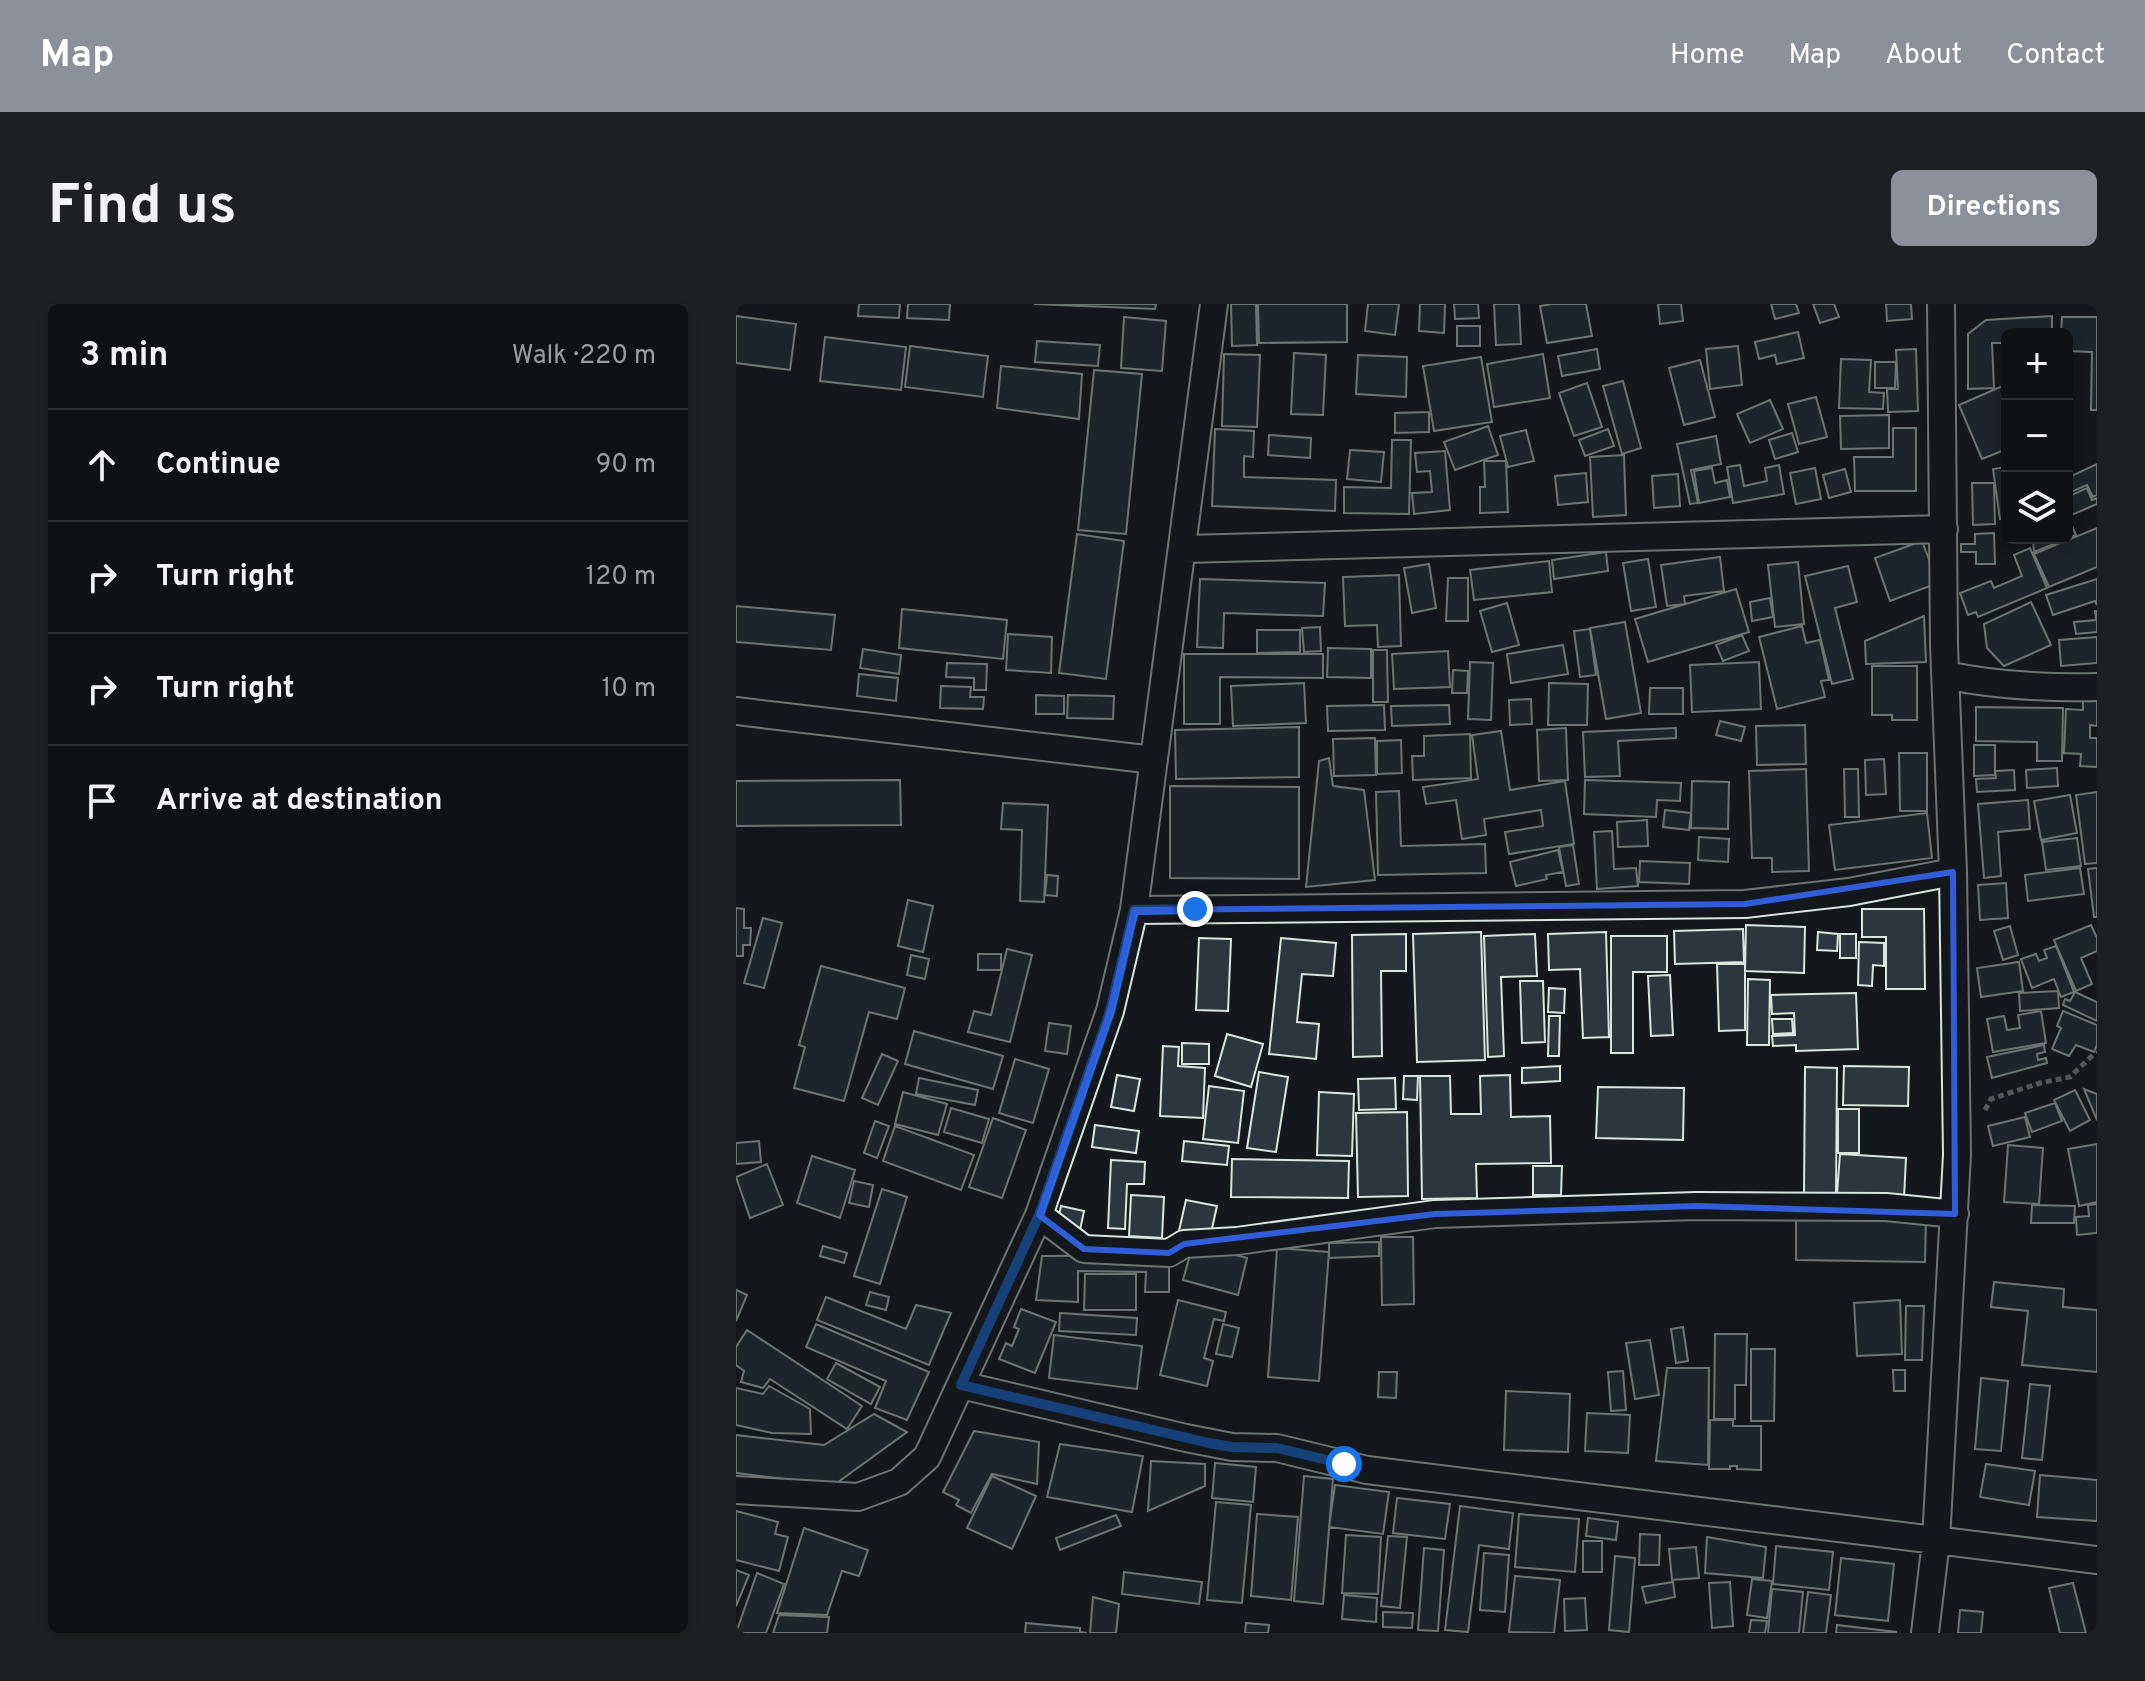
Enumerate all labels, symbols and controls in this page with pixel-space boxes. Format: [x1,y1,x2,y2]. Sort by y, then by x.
text: Map [40,32,114,81]
text: Home [1670,38,1744,74]
text: Map [1788,38,1841,74]
text: About [1885,38,1962,74]
text: Contact [2006,38,2105,74]
button: Directions [1891,170,2097,246]
text: Find us [48,173,237,243]
map controls [2001,328,2073,544]
button: + [2001,328,2073,400]
text: 3 min [80,335,168,378]
text: Walk · 220 m [512,340,656,373]
button: − [2001,400,2073,472]
icon: ahead [80,443,124,487]
text: Continue [156,447,281,484]
text: 90 m [596,449,656,482]
button: layers [2001,472,2073,544]
icon: right [80,555,124,599]
text: Turn right [156,559,294,596]
text: 120 m [586,561,656,594]
icon: right [80,667,124,711]
text: Turn right [156,671,294,708]
text: 10 m [601,673,656,706]
icon: arrive [80,779,124,823]
text: Arrive at destination [156,783,442,820]
route end [1177,891,1213,927]
route start [1326,1446,1362,1482]

